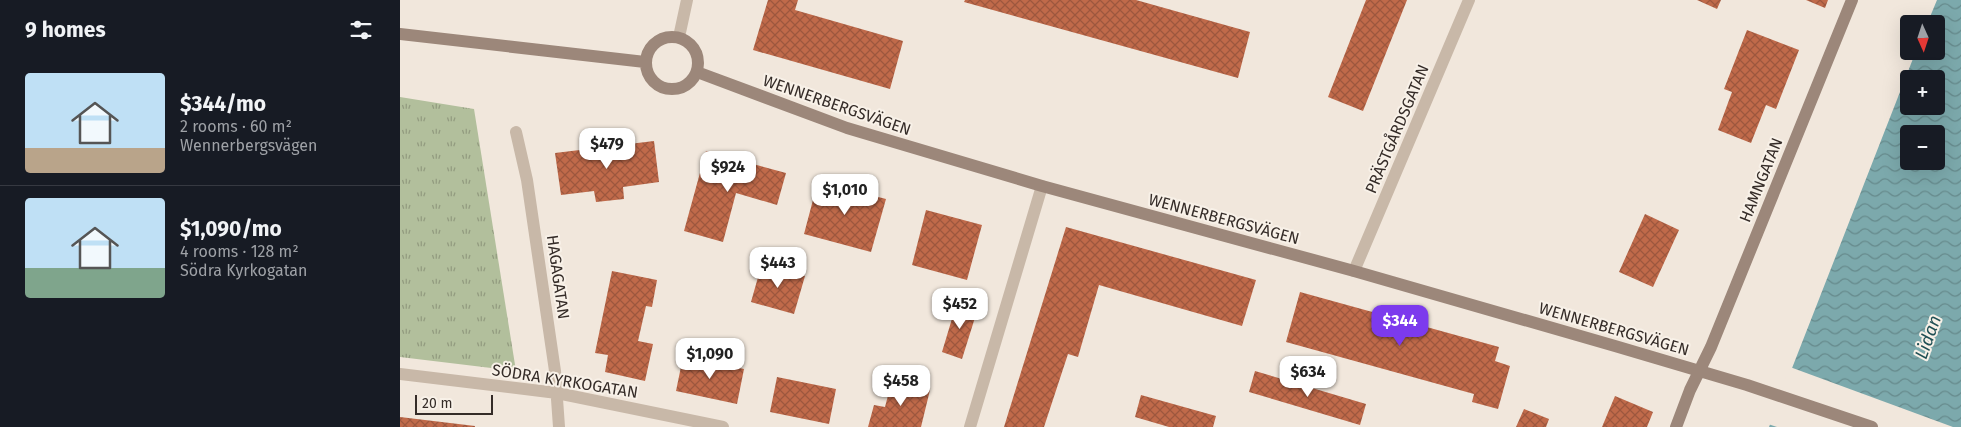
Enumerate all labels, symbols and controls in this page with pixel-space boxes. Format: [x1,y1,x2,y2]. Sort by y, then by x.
north arrow [1900,15,1945,60]
map controls [1900,15,1945,170]
icon: filters [347,16,375,44]
text: 9 homes [25,17,106,43]
street label: PRÄSTGÅRDSGATAN [1360,61,1433,196]
button: + [1900,70,1945,115]
street label: WENNERBERGSVÄGEN [760,71,914,139]
text: $344/mo [180,91,266,117]
icon: home [65,93,125,153]
text: 2 rooms · 60 m² [180,117,292,136]
button: − [1900,125,1945,170]
pin: $479 [577,128,637,170]
text: $479 [590,134,624,153]
street label: HAMNGATAN [1735,135,1787,225]
text: Wennerbergsvägen [180,136,317,155]
pin: $924 [698,150,758,193]
text: $924 [711,157,745,176]
pin: $1,010 [804,174,886,216]
text: $1,010 [822,180,868,199]
street label: WENNERBERGSVÄGEN [1146,190,1302,248]
text: $1,090/mo [180,216,282,242]
icon: home [65,218,125,278]
street label: HAGAGATAN [543,234,573,320]
text: 4 rooms · 128 m² [180,242,299,261]
pin: $443 [748,246,808,289]
text: $443 [761,253,795,272]
text: Södra Kyrkogatan [180,261,307,280]
pin: $452 [930,288,990,330]
text: $452 [943,294,977,313]
street label: WENNERBERGSVÄGEN [1537,298,1691,360]
pin: $344 [1370,304,1430,347]
text: $344 [1382,311,1418,330]
water label: Lidan [1910,312,1946,362]
pin: $1,090 [669,338,751,380]
text: $1,090 [687,344,733,363]
pin: $634 [1278,356,1338,398]
street label: SÖDRA KYRKOGATAN [491,360,639,402]
text: $634 [1291,362,1325,381]
pin: $458 [871,364,931,407]
text: $458 [883,371,919,390]
scale bar [415,392,492,415]
text: 20 m [422,395,452,412]

